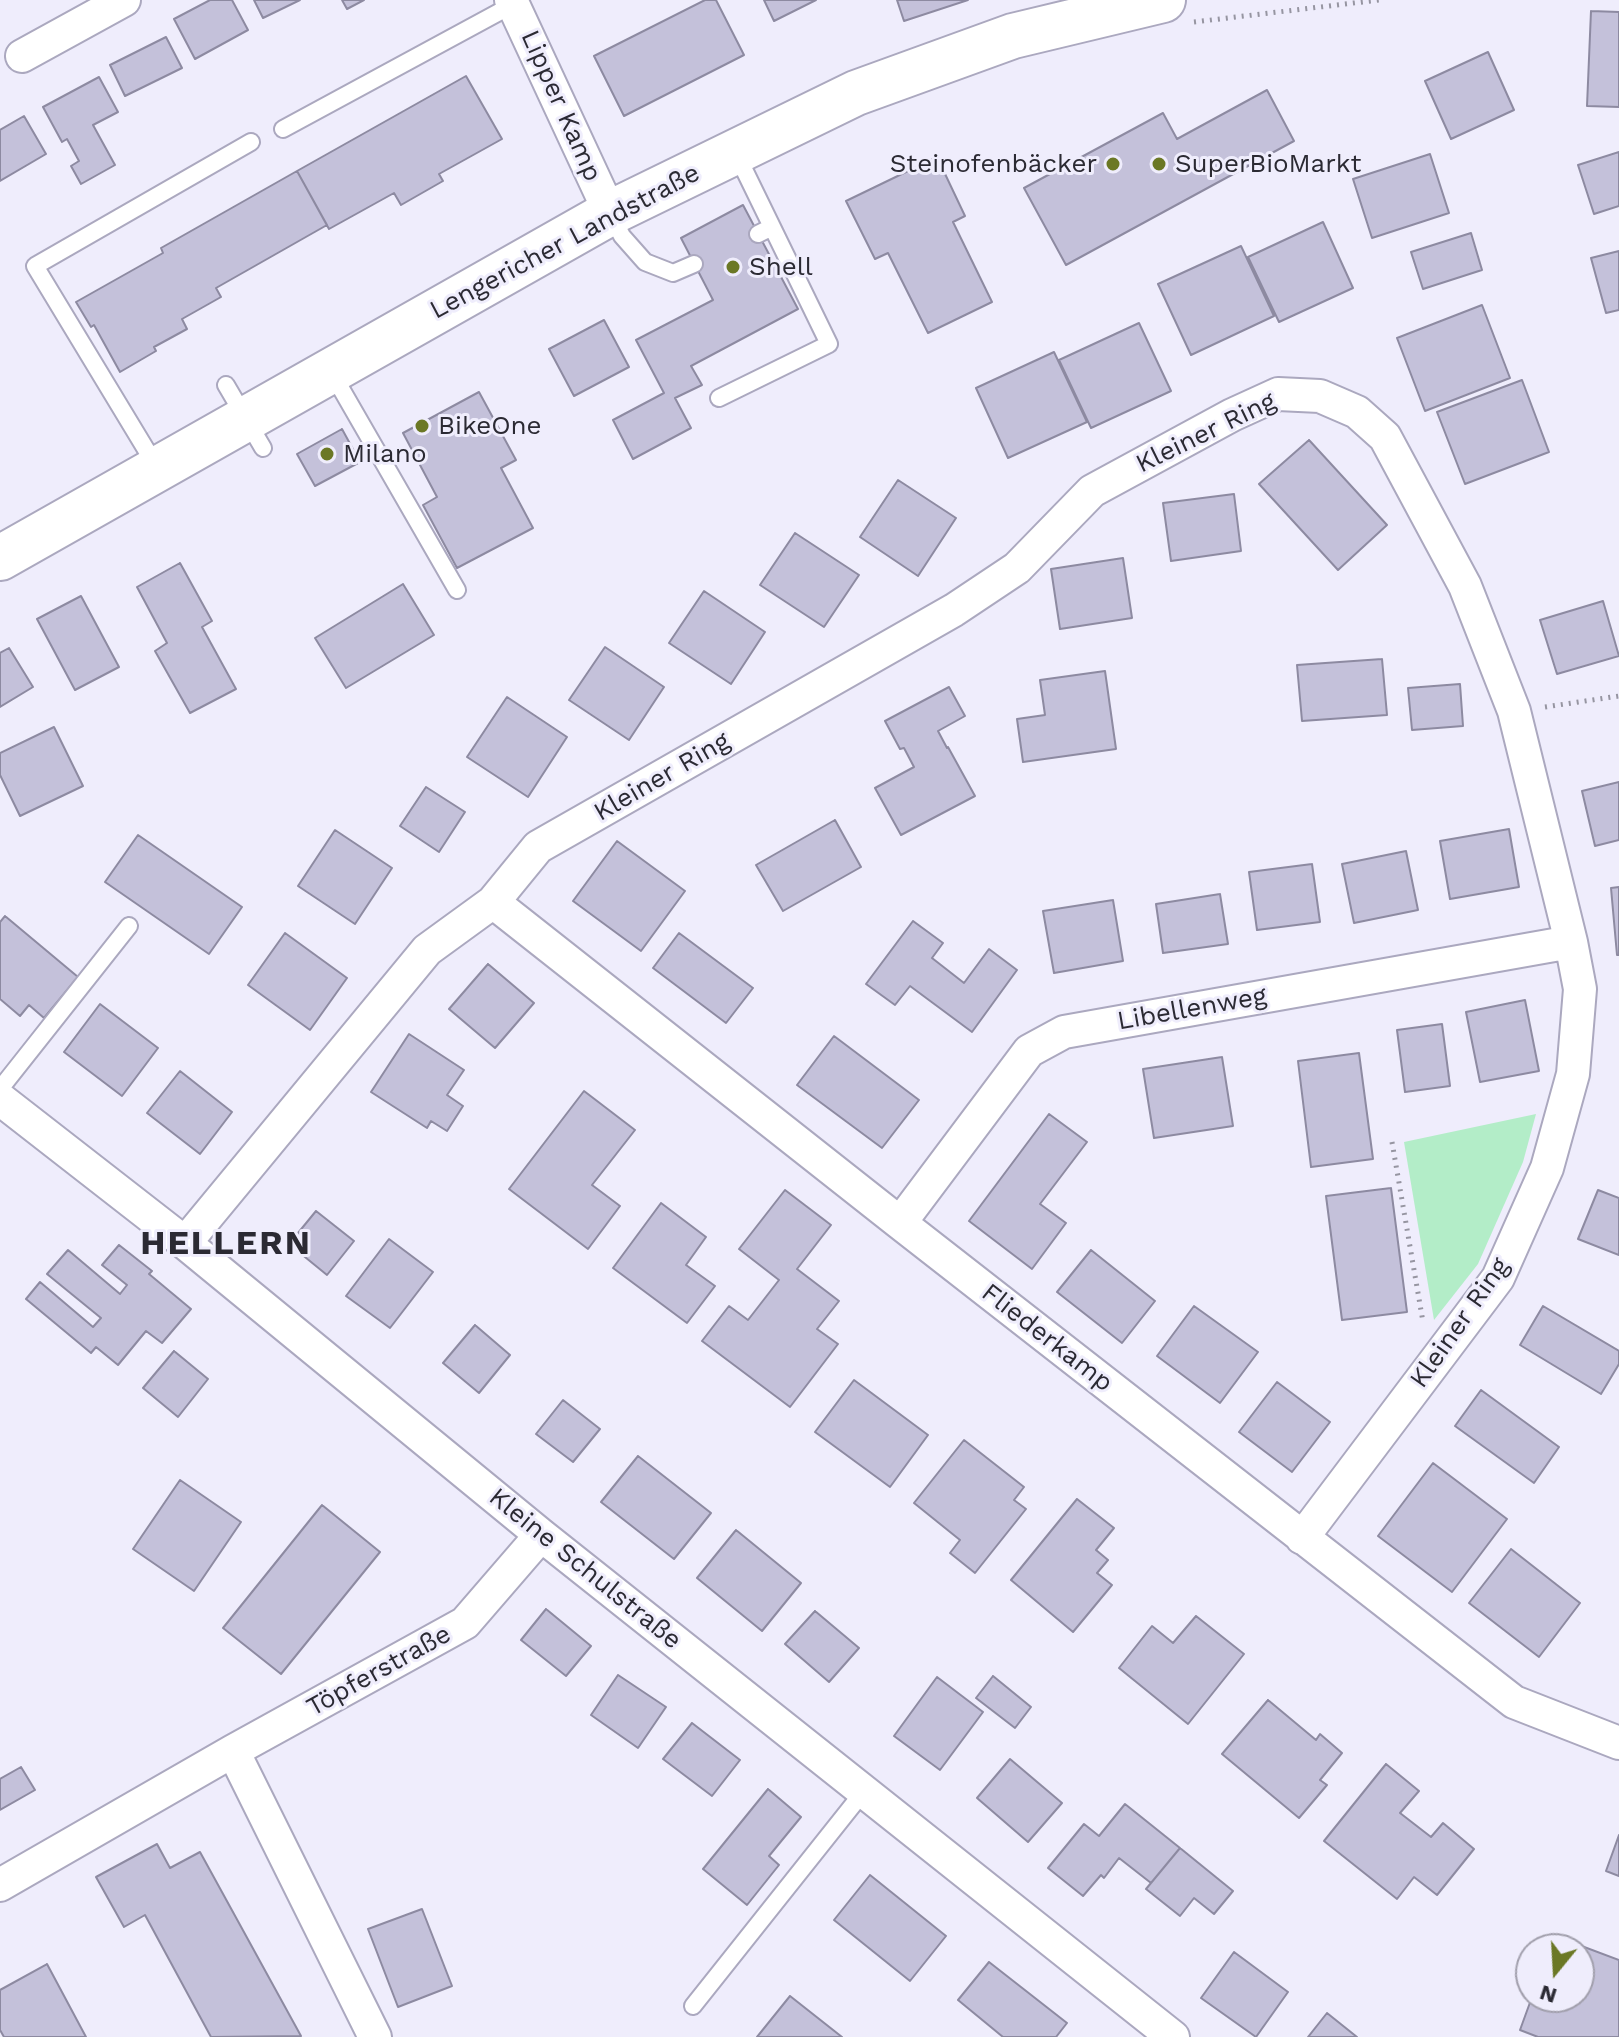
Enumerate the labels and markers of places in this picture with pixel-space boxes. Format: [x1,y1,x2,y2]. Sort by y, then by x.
place label: Steinofenbäcker [890,148,1097,180]
place label: SuperBioMarkt [1175,148,1361,180]
marker: Steinofenbäcker [1104,155,1122,173]
marker: SuperBioMarkt [1150,155,1168,173]
place label: Shell [749,251,813,283]
marker: Shell [724,258,742,276]
place label: BikeOne [438,410,542,442]
marker: BikeOne [413,417,431,435]
place label: Milano [343,438,426,470]
marker: Milano [318,445,336,463]

